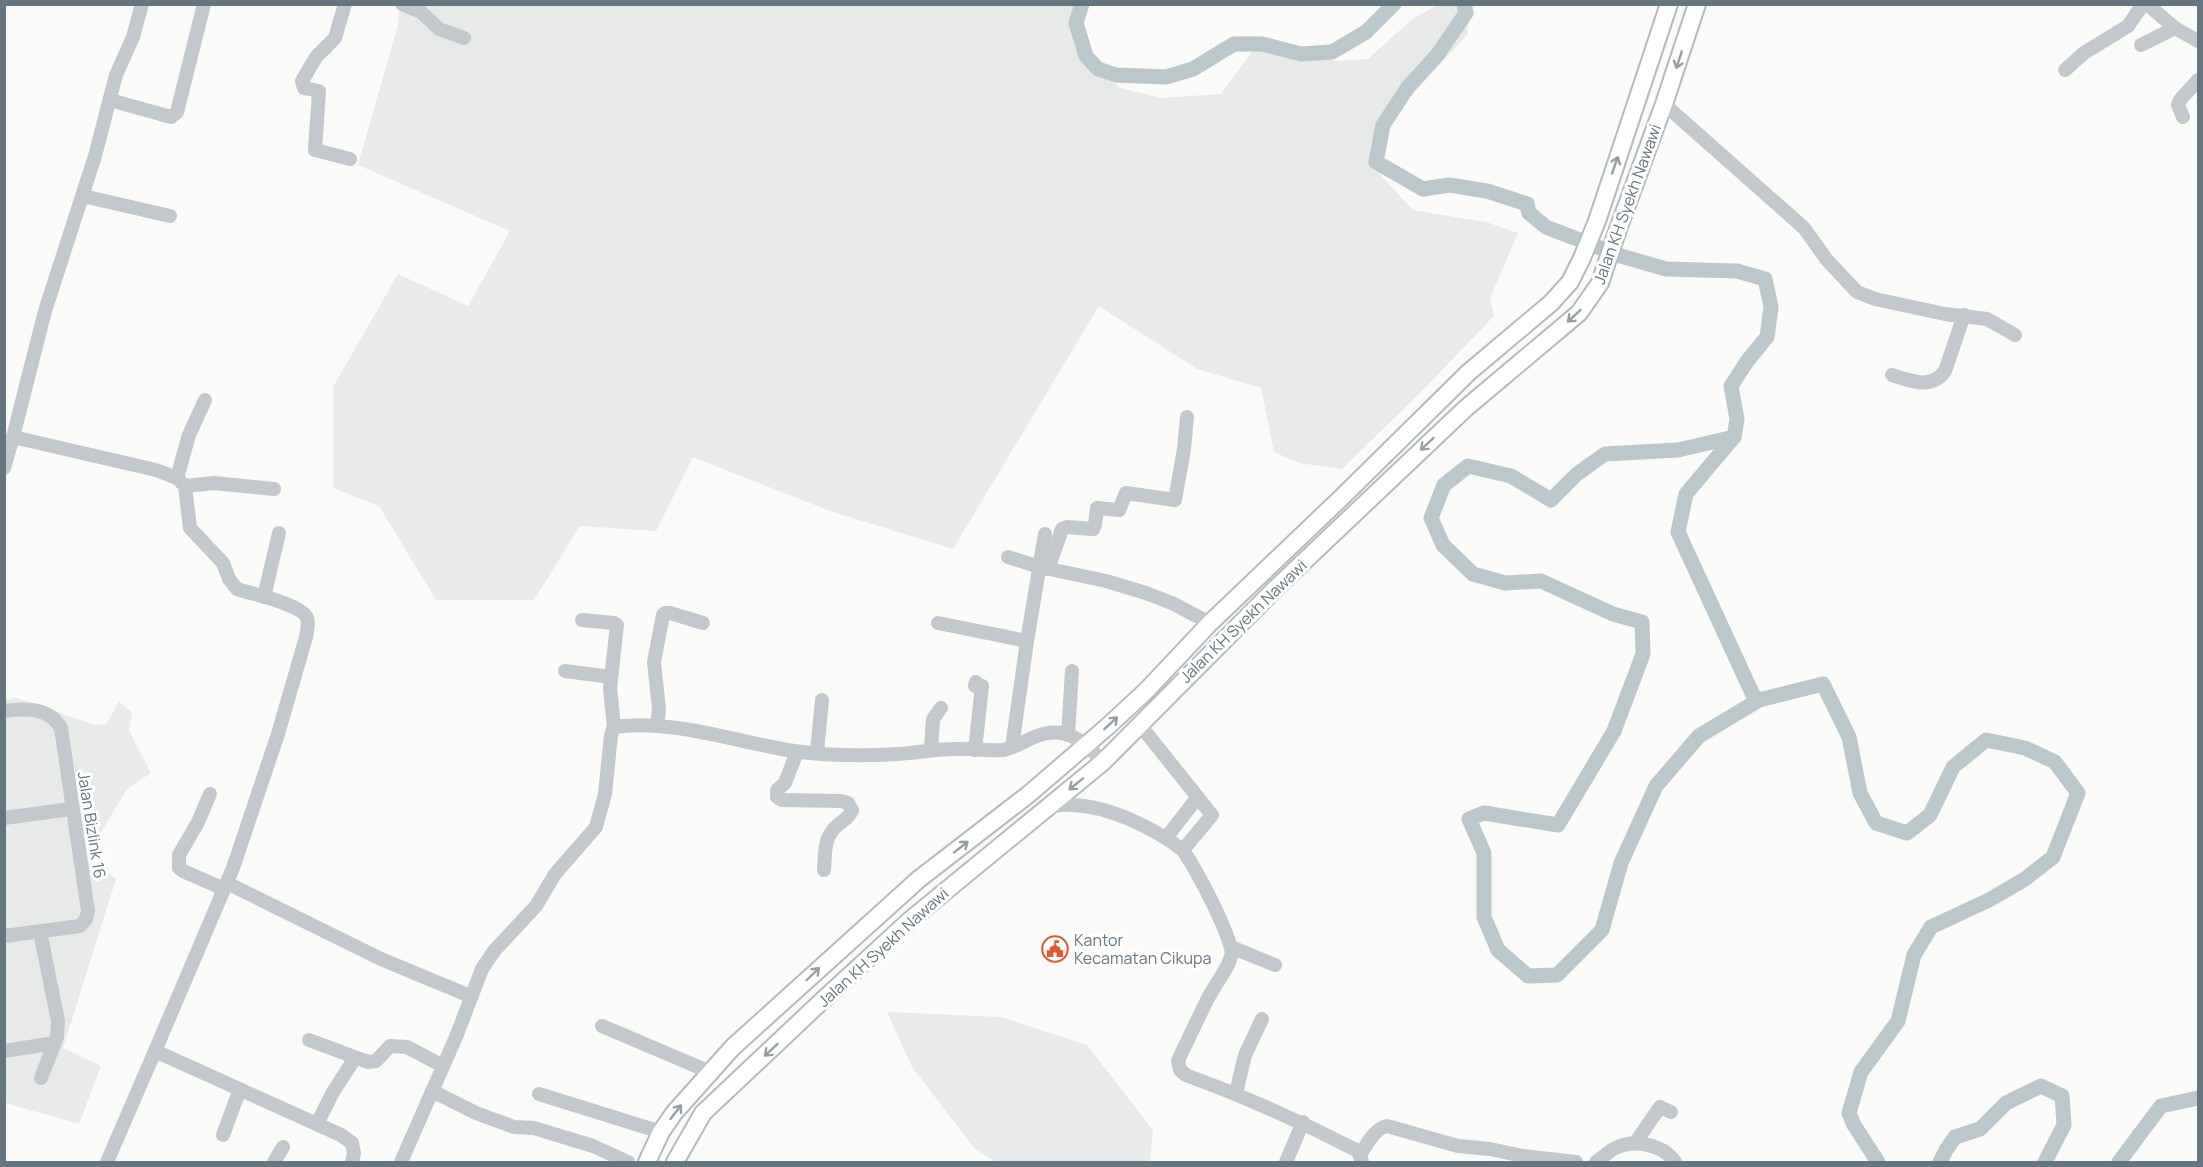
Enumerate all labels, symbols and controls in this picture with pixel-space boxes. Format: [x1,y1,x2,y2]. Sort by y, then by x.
one-way arrow [1673,50,1684,69]
street label: Jalan KH Syekh Nawawi [1588,121,1666,287]
one-way arrow [1610,156,1621,175]
one-way arrow [1567,309,1582,323]
one-way arrow [1420,437,1435,451]
street label: Jalan KH Syekh Nawawi [1175,554,1311,688]
one-way arrow [1104,716,1119,730]
street label: Jalan Bizlink 16 [73,770,111,880]
one-way arrow [1069,778,1085,791]
one-way arrow [952,840,968,853]
street label: Jalan KH Syekh Nawawi [813,882,953,1012]
place label: Kantor Kecamatan Cikupa [1074,929,1211,969]
public building icon: Kantor Kecamatan Cikupa [1040,934,1070,964]
one-way arrow [805,967,820,981]
one-way arrow [763,1042,778,1057]
one-way arrow [669,1104,682,1120]

